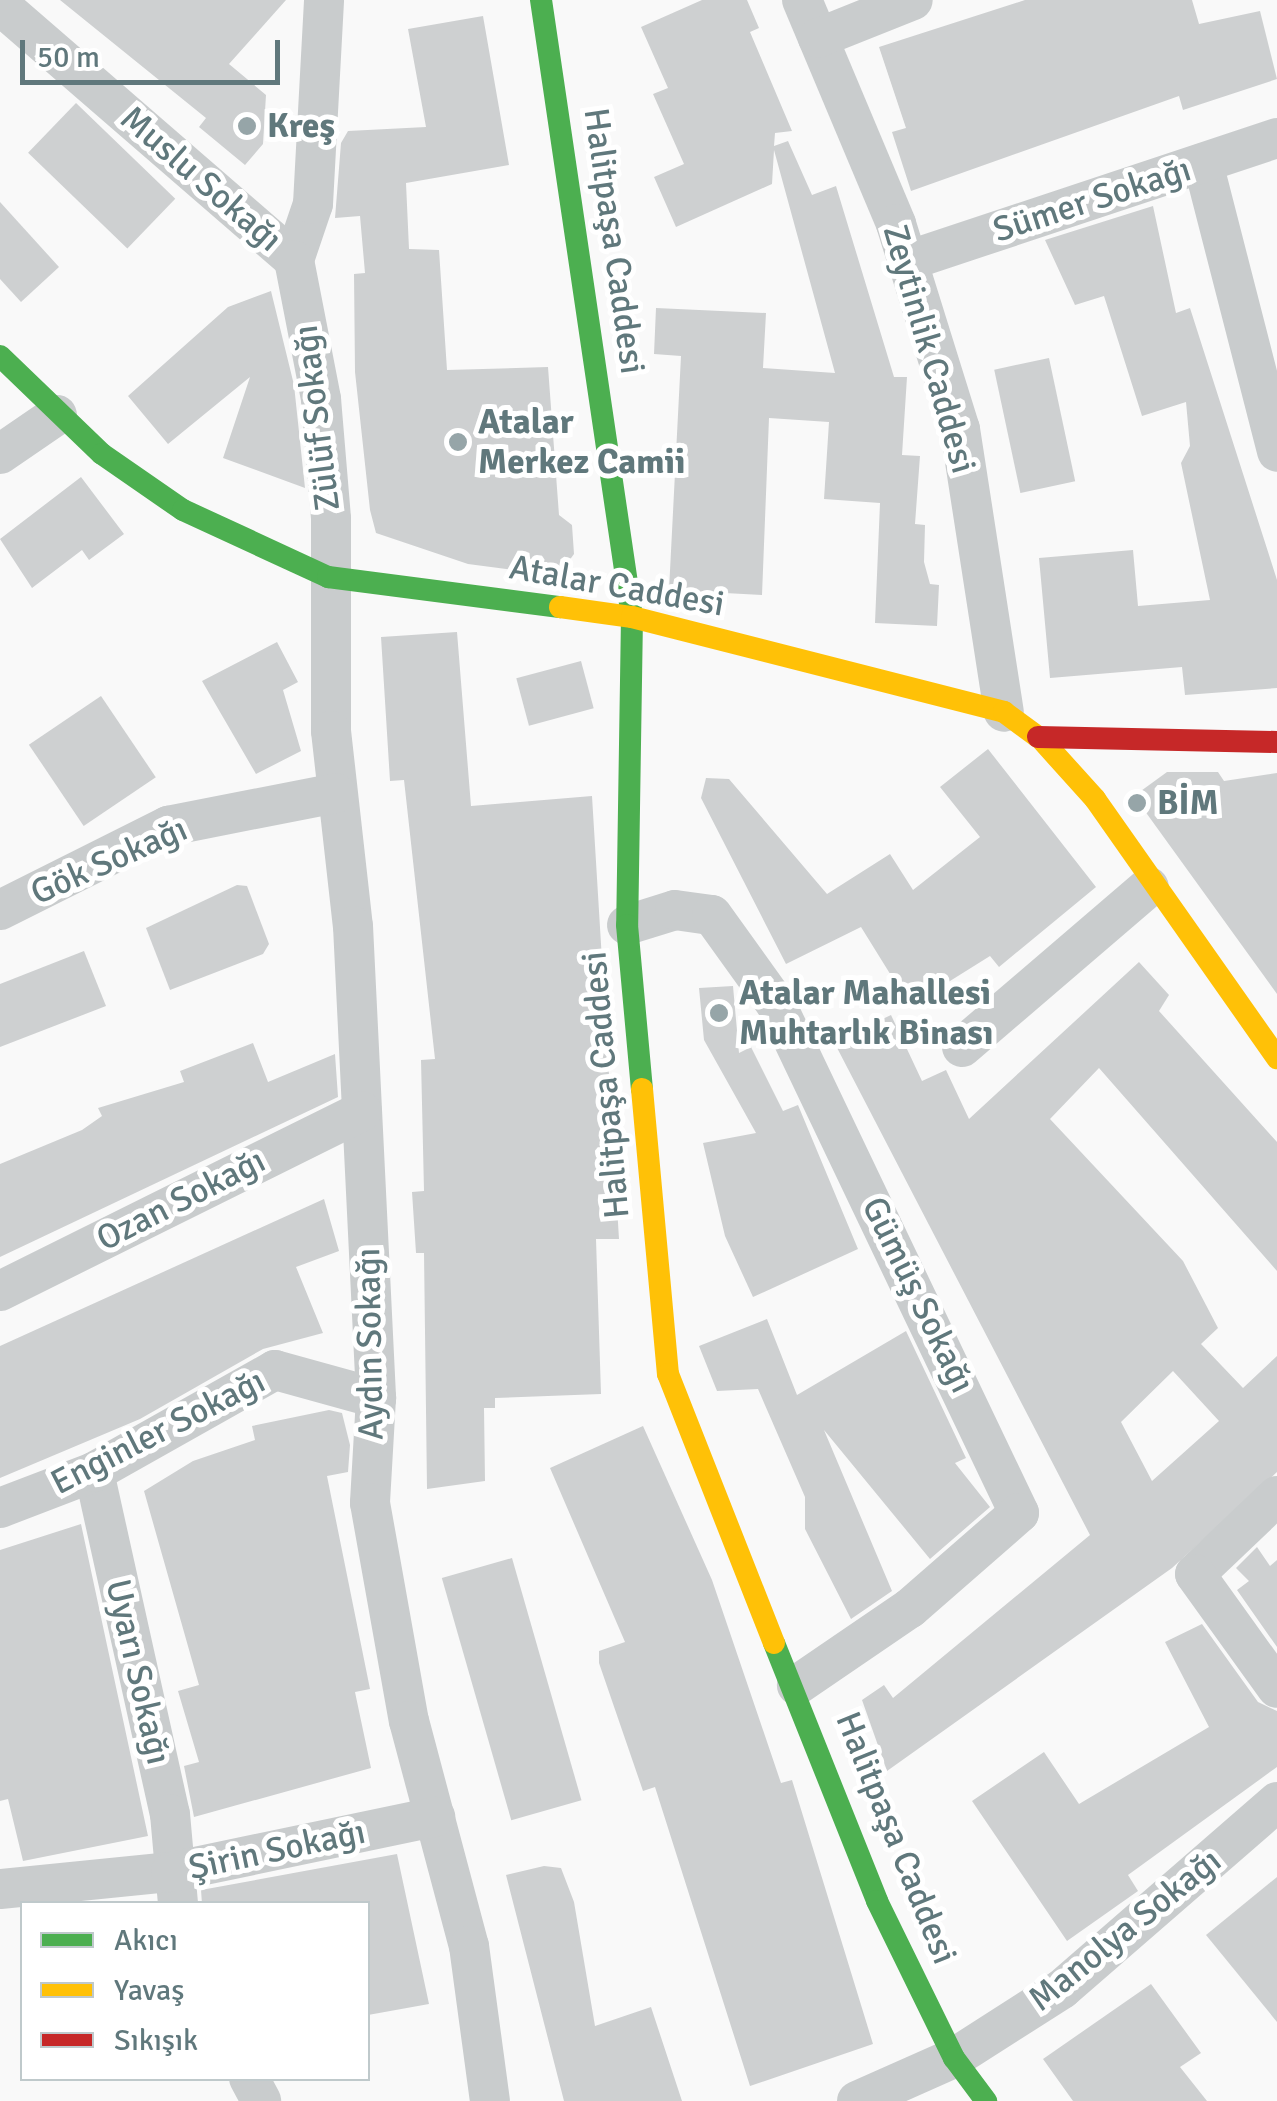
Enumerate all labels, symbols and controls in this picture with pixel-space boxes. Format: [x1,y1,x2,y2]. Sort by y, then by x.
scale bar [25,20,285,82]
text: 50 m [37,39,100,76]
street label: Muslu Sokağı [112,97,290,261]
place label: Kreş [267,105,335,147]
street label: Halitpaşa Caddesi [575,105,653,377]
marker: Kreş [236,115,258,137]
street label: Sümer Sokağı [988,148,1196,252]
street label: Zeytinlik Caddesi [873,220,985,478]
street label: Zülüf Sokağı [285,323,349,513]
place label: Atalar Merkez Camii [478,401,685,483]
marker: Atalar Merkez Camii [447,431,469,453]
street label: Atalar Caddesi [506,546,728,626]
place label: BİM [1157,782,1219,824]
marker: BİM [1126,792,1148,814]
street label: Gök Sokağı [24,808,194,914]
street label: Halitpaşa Caddesi [573,950,639,1220]
place label: Atalar Mahallesi Muhtarlık Binası [739,972,993,1054]
marker: Atalar Mahallesi Muhtarlık Binası [708,1002,730,1024]
street label: Ozan Sokağı [90,1140,272,1260]
street label: Gümüş Sokağı [853,1190,983,1400]
street label: Aydın Sokağı [347,1247,393,1441]
street label: Enginler Sokağı [44,1360,272,1504]
street label: Uyarı Sokağı [96,1575,180,1769]
street label: Halitpaşa Caddesi [826,1706,966,1970]
street label: Şirin Sokağı [185,1811,369,1889]
street label: Manolya Sokağı [1020,1840,1230,2020]
legend [20,1901,370,2081]
text: Akıcı [114,1922,178,1959]
text: Yavaş [114,1972,184,2009]
text: Sıkışık [114,2022,198,2059]

